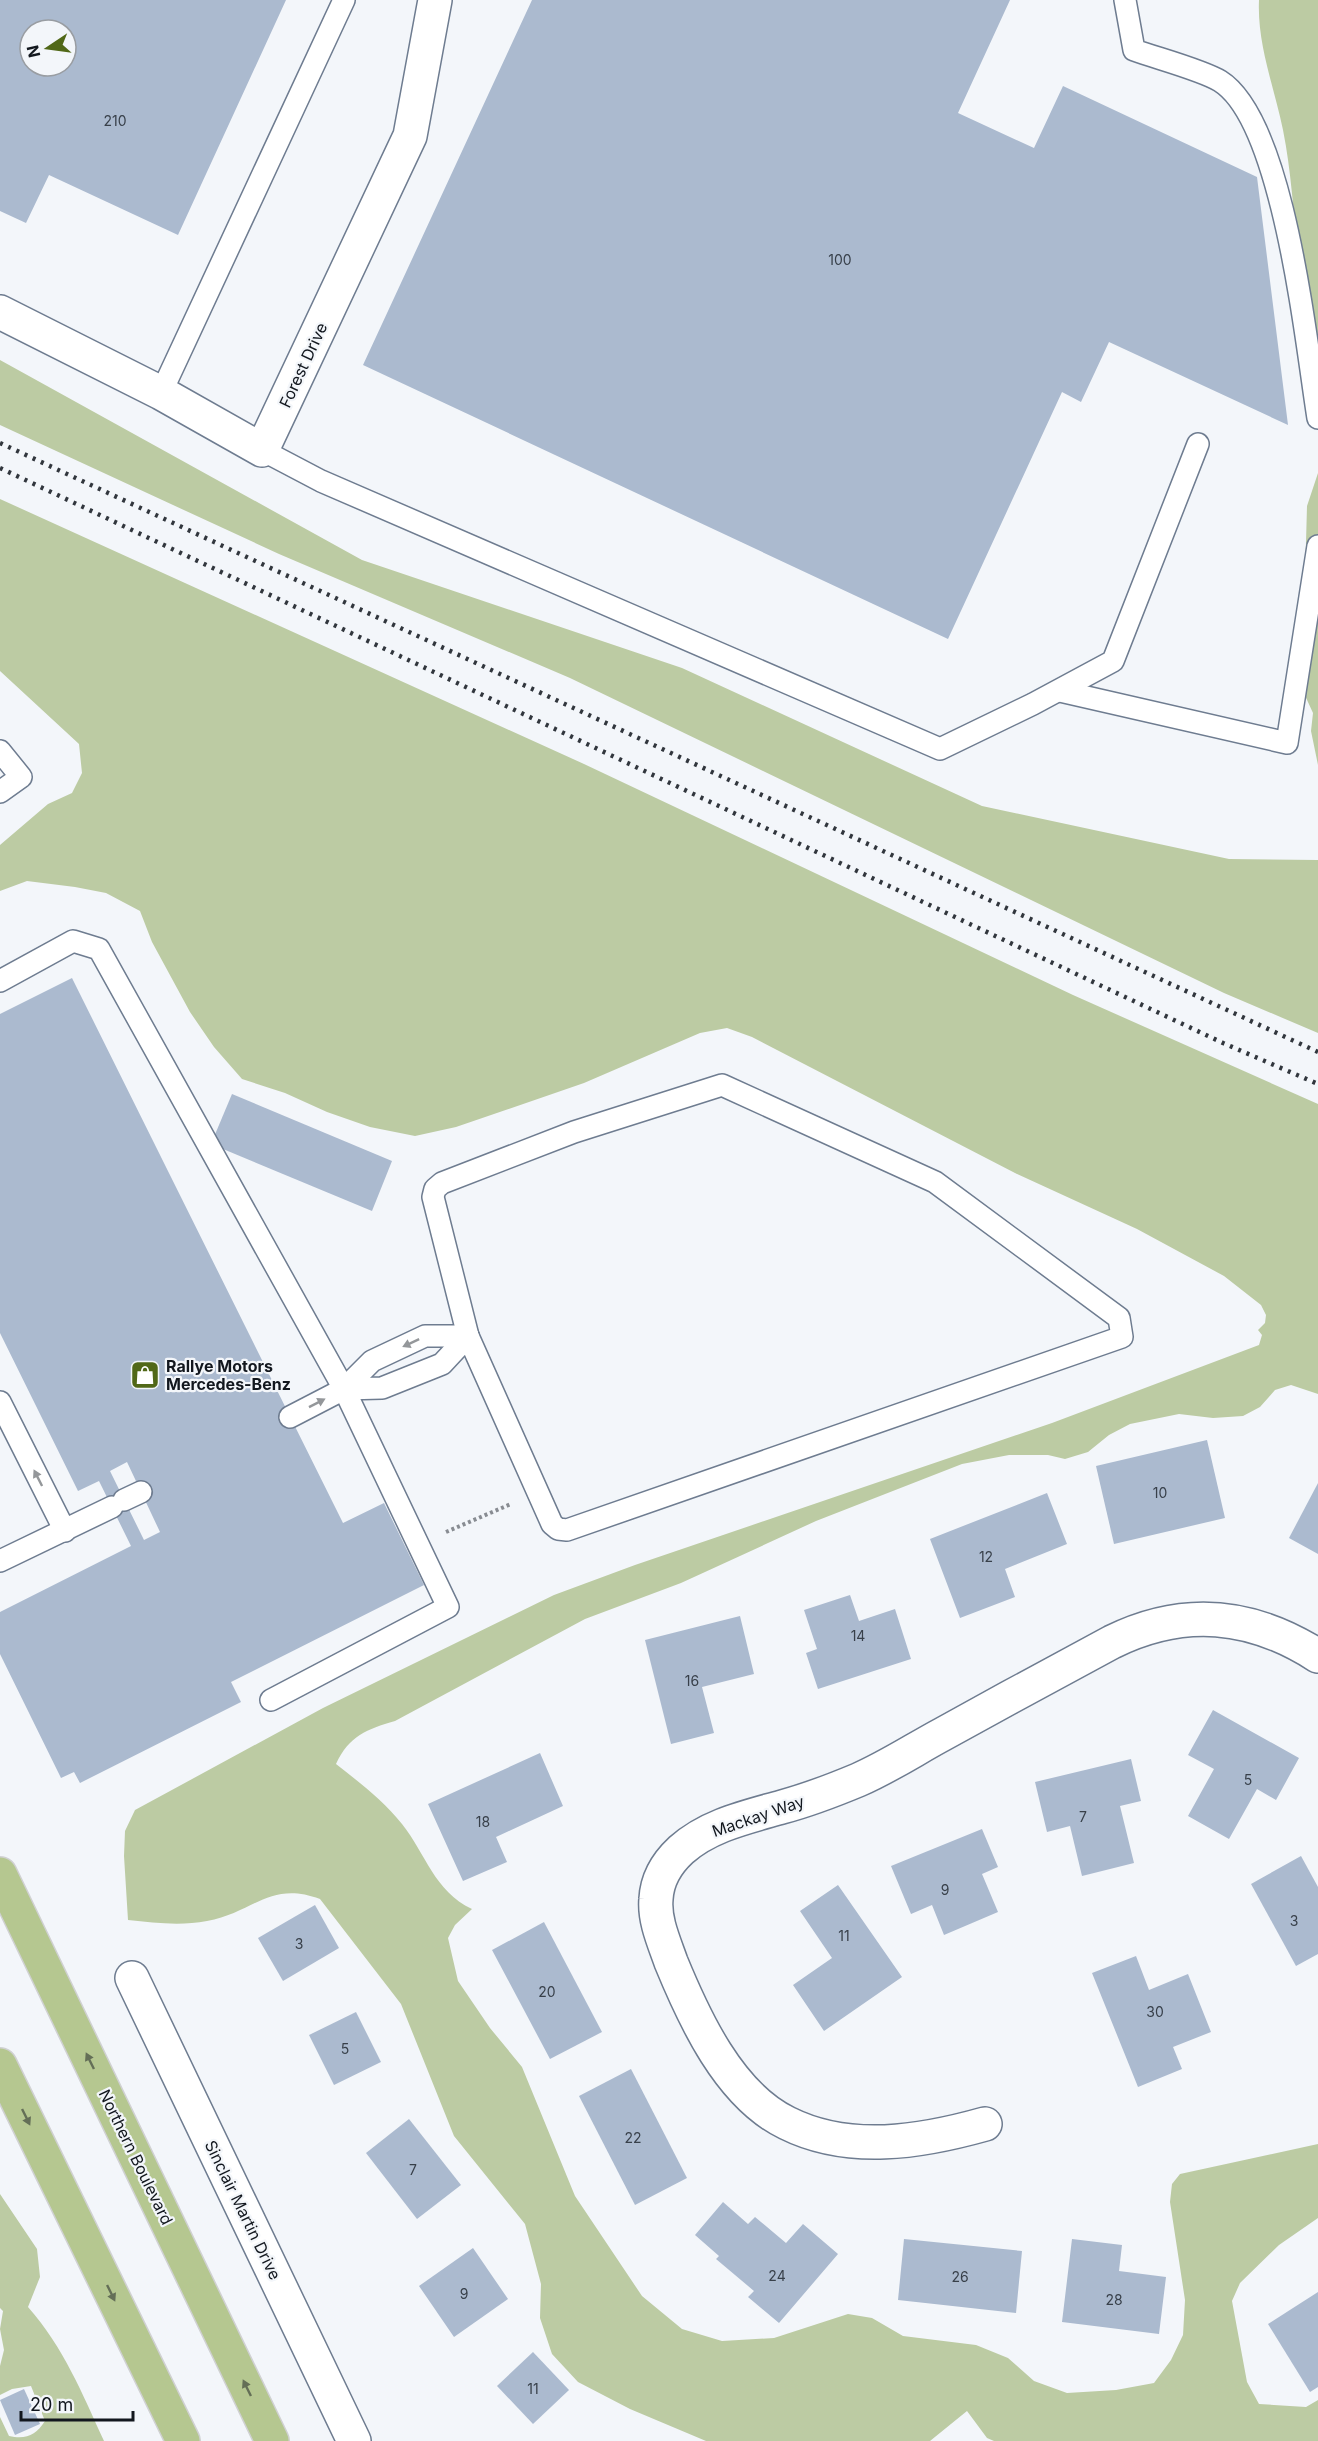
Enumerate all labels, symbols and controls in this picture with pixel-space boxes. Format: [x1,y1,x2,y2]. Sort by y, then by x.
north arrow [18,18,78,78]
text: N [22,43,45,60]
house number: 210 [103,112,127,129]
house number: 100 [828,251,852,268]
street label: Forest Drive [275,319,331,411]
one-way arrow [402,1338,419,1347]
place label: Rallye Motors Mercedes-Benz [166,1356,291,1394]
shop icon: Rallye Motors Mercedes-Benz [129,1359,161,1391]
one-way arrow [308,1398,325,1408]
one-way arrow [34,1470,43,1487]
house number: 10 [1153,1484,1167,1501]
house number: 12 [979,1548,993,1565]
house number: 14 [851,1627,865,1644]
house number: 16 [685,1672,699,1689]
house number: 5 [1244,1771,1252,1788]
street label: Mackay Way [709,1791,807,1841]
house number: 7 [1079,1808,1087,1825]
house number: 18 [476,1813,490,1830]
house number: 9 [941,1881,949,1898]
house number: 3 [1290,1912,1298,1929]
house number: 11 [838,1927,850,1944]
house number: 3 [295,1935,303,1952]
house number: 20 [538,1983,556,2000]
house number: 30 [1146,2003,1164,2020]
house number: 5 [341,2040,349,2057]
one-way arrow [85,2052,95,2070]
street label: Northern Boulevard [95,2086,177,2228]
one-way arrow [21,2109,30,2126]
house number: 22 [624,2129,642,2146]
street label: Sinclair Martin Drive [201,2137,285,2283]
house number: 7 [409,2161,417,2178]
house number: 24 [768,2267,786,2284]
house number: 26 [951,2268,969,2285]
one-way arrow [106,2284,115,2301]
house number: 9 [460,2285,468,2302]
house number: 28 [1105,2291,1123,2308]
one-way arrow [242,2380,252,2397]
house number: 11 [527,2380,539,2397]
scale bar [21,2384,134,2422]
text: 20 m [30,2394,73,2415]

